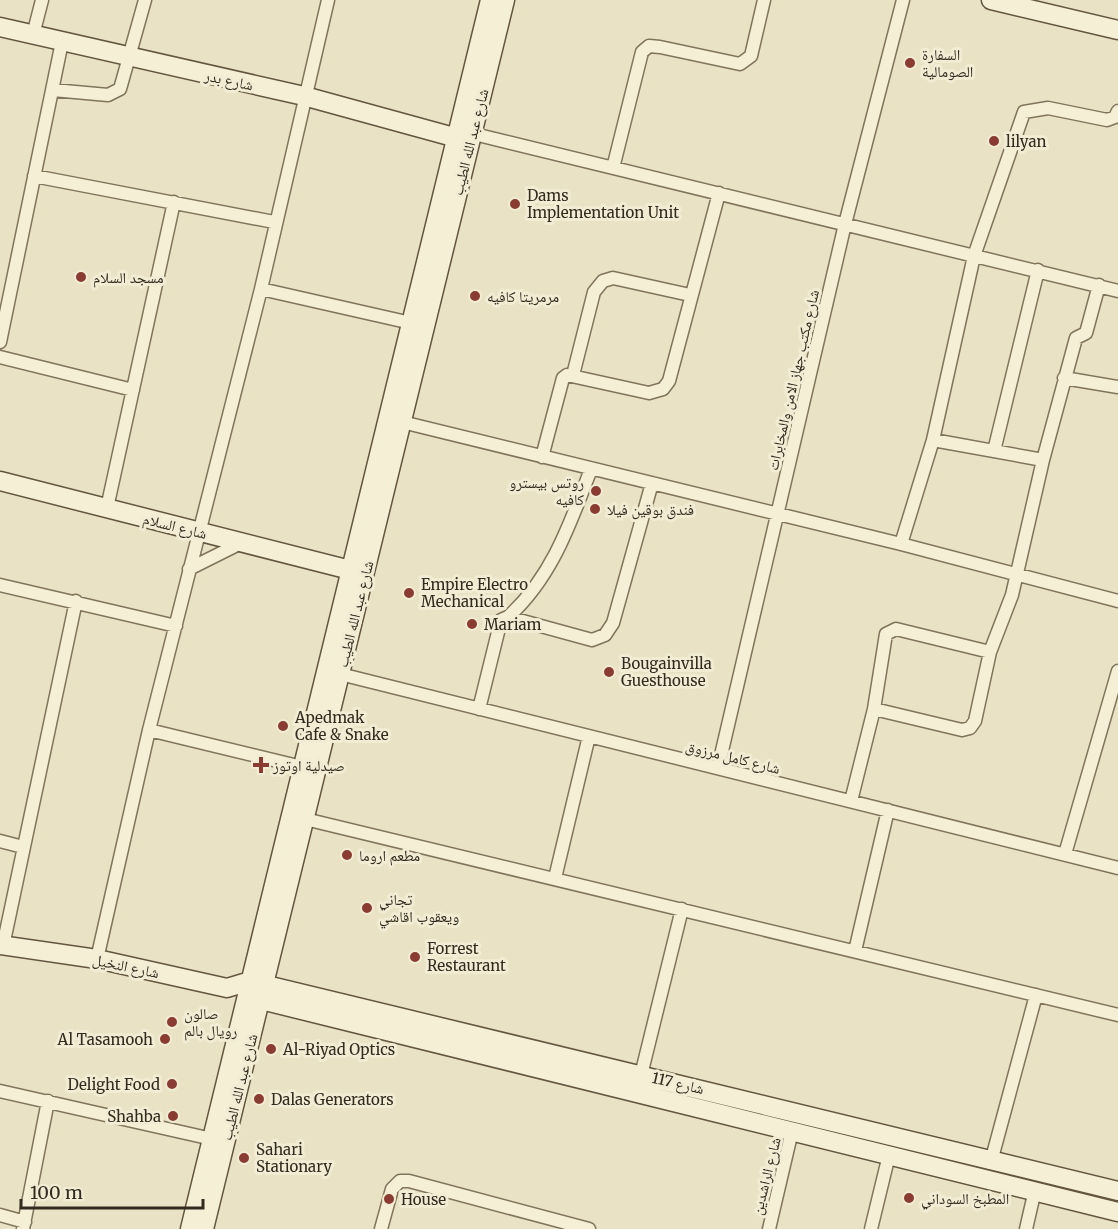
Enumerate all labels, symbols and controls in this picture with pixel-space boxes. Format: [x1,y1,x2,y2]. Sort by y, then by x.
place label: السفارة الصومالية [922,45,973,81]
marker: السفارة الصومالية [903,56,917,70]
street label: شارع بدر [202,65,255,95]
street label: شارع عبد الله الطيب [448,87,493,198]
place label: lilyan [1006,132,1046,151]
marker: lilyan [987,134,1001,148]
place label: Dams Implementation Unit [527,186,679,222]
marker: Dams Implementation Unit [508,197,522,211]
place label: مسجد السلام [93,268,164,288]
marker: مسجد السلام [74,270,88,284]
place label: مرمريتا كافيه [487,287,559,306]
street label: شارع مكتب جهاز الامن والمخابرات [763,288,824,472]
marker: مرمريتا كافيه [468,289,482,303]
place label: روتس بيسترو كافيه [509,473,584,509]
marker: روتس بيسترو كافيه [589,484,603,498]
place label: فندق بوقين فيلا [607,500,694,520]
marker: فندق بوقين فيلا [588,502,602,516]
street label: شارع السلام [141,509,209,544]
street label: شارع عبد الله الطيب [333,559,378,670]
place label: Empire Electro Mechanical [421,575,528,611]
marker: Empire Electro Mechanical [402,586,416,600]
place label: Mariam [484,615,542,634]
marker: Mariam [465,617,479,631]
place label: Bougainvilla Guesthouse [621,654,712,690]
marker: Bougainvilla Guesthouse [602,665,616,679]
place label: Apedmak Cafe & Snake [294,708,389,744]
marker: Apedmak Cafe & Snake [276,719,290,733]
street label: شارع كامل مرزوق [684,736,782,779]
place label: صيدلية اوتوز [272,756,345,775]
marker: صيدلية اوتوز [254,758,268,772]
place label: مطعم اروما [359,846,420,866]
marker: مطعم اروما [340,848,354,862]
place label: تجاني ويعقوب اقاشي [379,890,459,928]
marker: تجاني ويعقوب اقاشي [360,901,374,915]
place label: Forrest Restaurant [427,939,506,975]
street label: شارع النخيل [91,950,161,983]
marker: Forrest Restaurant [408,950,422,964]
place label: صالون رويال بالم [184,1004,237,1041]
marker: صالون رويال بالم [165,1015,179,1029]
place label: Al Tasamooh [57,1030,153,1049]
marker: Al Tasamooh [158,1032,172,1046]
street label: شارع عبد الله الطيب [217,1032,262,1143]
place label: Al-Riyad Optics [282,1040,395,1059]
marker: Al-Riyad Optics [264,1042,278,1056]
street label: شارع 117 [650,1068,706,1099]
place label: Delight Food [67,1075,160,1094]
marker: Delight Food [165,1077,179,1091]
place label: Dalas Generators [271,1090,394,1109]
marker: Dalas Generators [252,1092,266,1106]
place label: Shahba [107,1107,161,1126]
marker: Shahba [166,1109,180,1123]
street label: شارع الراشدين [747,1135,786,1217]
place label: Sahari Stationary [256,1140,332,1176]
marker: Sahari Stationary [237,1151,251,1165]
scale bar [21,1172,202,1210]
text: 100 m [30,1181,83,1204]
place label: المطبخ السوداني [921,1189,1009,1210]
place label: House [401,1190,446,1209]
marker: المطبخ السوداني [902,1191,916,1205]
marker: House [382,1192,396,1206]

